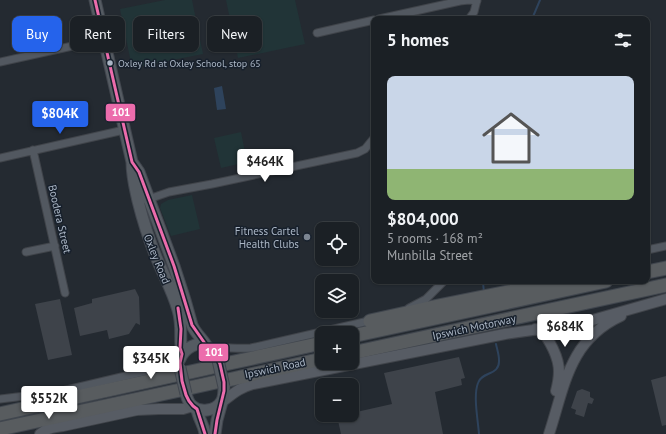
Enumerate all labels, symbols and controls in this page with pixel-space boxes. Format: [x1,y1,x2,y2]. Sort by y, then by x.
chip: Buy [12,16,62,52]
chip: Rent [70,16,125,52]
chip: Filters [133,16,199,52]
chip: New [207,16,262,52]
text: 5 homes [387,29,449,51]
icon: filters [612,29,634,51]
place label: Oxley Rd at Oxley School, stop 65 [118,57,261,70]
marker: Oxley Rd at Oxley School, stop 65 [105,58,115,68]
pin: $804K [32,101,88,135]
icon: home [475,102,547,174]
line badge: 101 [105,103,136,122]
text: $804K [41,105,79,122]
text: 101 [112,105,130,119]
pin: $464K [237,149,293,183]
text: $464K [246,153,284,170]
street label: Boodera Street [45,183,75,255]
text: $804,000 [387,208,459,230]
map controls [315,222,359,422]
button: locate [315,222,359,266]
place label: Fitness Cartel Health Clubs [235,224,300,251]
text: 5 rooms · 168 m² [387,230,483,247]
street label: Oxley Road [141,232,173,286]
marker: Fitness Cartel Health Clubs [302,232,312,242]
text: Munbilla Street [387,247,473,264]
button: layers [315,274,359,318]
street label: Ipswich Motorway [431,311,518,343]
pin: $684K [537,314,593,348]
text: $684K [546,318,584,335]
button: + [315,326,359,370]
line badge: 101 [198,343,229,362]
text: 101 [205,345,223,359]
pin: $345K [123,346,179,380]
text: $345K [132,350,170,367]
street label: Ipswich Road [243,355,307,381]
button: − [315,378,359,422]
pin: $552K [21,386,77,420]
text: $552K [30,390,68,407]

